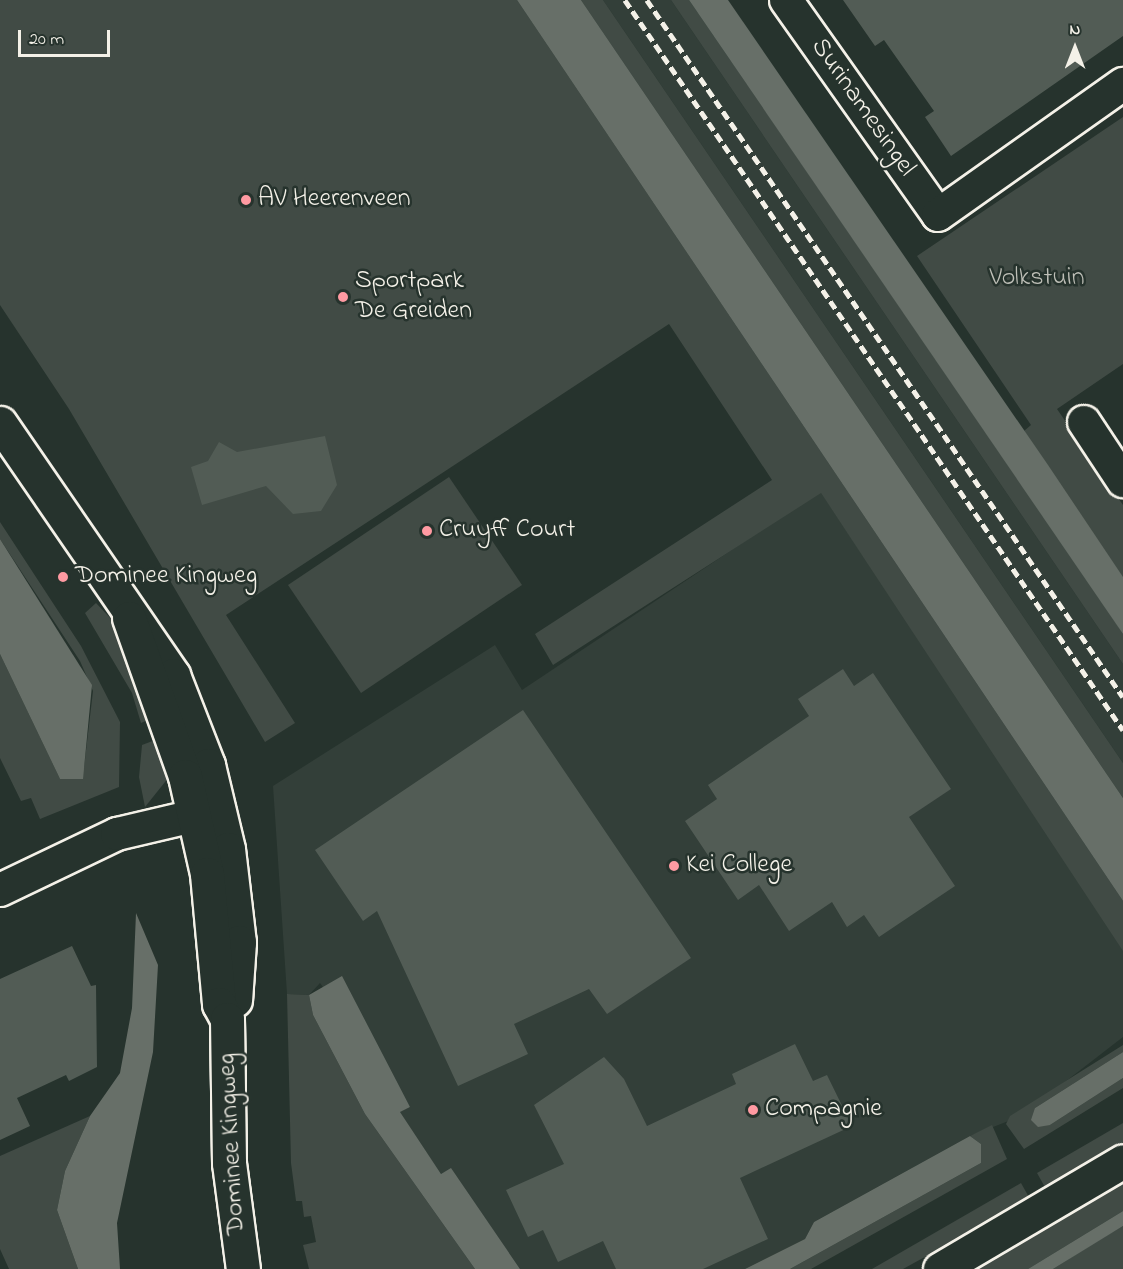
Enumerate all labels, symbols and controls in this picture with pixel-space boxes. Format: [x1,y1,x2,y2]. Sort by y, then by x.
scale bar [21,18,112,56]
north arrow [1045,18,1105,78]
text: N [1070,18,1080,42]
text: 20 m [29,27,64,53]
street label: Surinamesingel [803,33,921,183]
place label: AV Heerenveen [258,184,411,216]
marker: AV Heerenveen [239,193,253,207]
park label: Volkstuin [990,263,1084,295]
place label: Sportpark De Greiden [355,266,472,328]
marker: Sportpark De Greiden [336,290,350,304]
place label: Cruyff Court [439,515,575,547]
marker: Cruyff Court [420,524,434,538]
place label: Dominee Kingweg [75,561,257,593]
marker: Dominee Kingweg [56,570,70,584]
place label: Kei College [686,850,792,882]
marker: Kei College [667,859,681,873]
street label: Dominee Kingweg [213,1052,253,1236]
place label: Compagnie [765,1094,882,1126]
marker: Compagnie [746,1103,760,1117]

